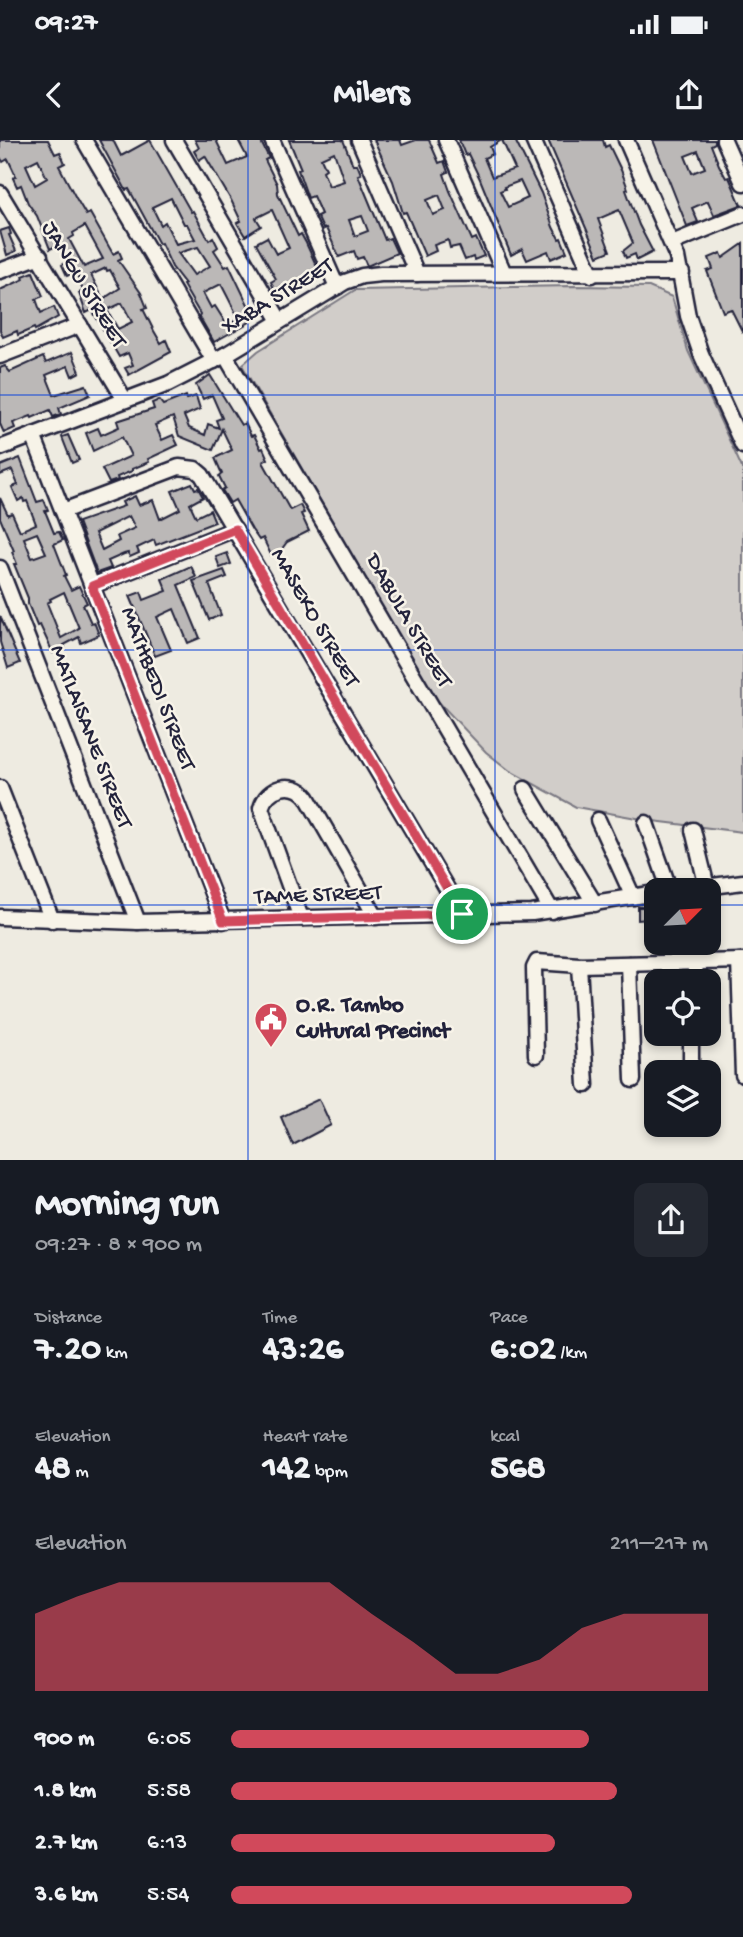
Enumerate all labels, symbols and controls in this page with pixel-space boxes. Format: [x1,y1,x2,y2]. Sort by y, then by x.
text: 09:27 [35,9,97,40]
icon: back [35,76,73,114]
text: Milers [334,76,409,114]
icon: share [670,76,708,114]
street label: JANGU STREET [35,217,132,354]
street label: XABA STREET [216,252,340,341]
street label: MASEKO STREET [263,544,365,693]
street label: DABULA STREET [358,548,458,694]
street label: MATHBEDI STREET [113,604,201,775]
street label: MATLAISANE STREET [43,642,138,833]
north arrow [644,878,721,956]
map controls [644,878,721,1137]
street label: TAME STREET [252,880,383,912]
pin [432,884,492,944]
icon: arrive [443,895,481,933]
button: locate [644,969,721,1046]
place label: O.R. Tambo Cultural Precinct [296,993,452,1046]
public building icon: O.R. Tambo Cultural Precinct [252,1000,290,1049]
button: layers [644,1060,721,1137]
button: share [634,1183,708,1257]
text: Morning run [35,1184,219,1228]
text: 09:27 · 8 × 900 m [35,1232,202,1259]
text: Distance [35,1307,102,1330]
text: Time [263,1307,297,1330]
text: Pace [490,1307,528,1330]
text: 7.20 [35,1330,101,1371]
text: 43:26 [263,1330,343,1371]
text: 6:02 [490,1330,556,1371]
text: km [101,1342,128,1365]
text: /km [556,1342,587,1365]
text: Elevation [35,1426,111,1449]
text: Heart rate [263,1426,348,1449]
text: kcal [490,1426,520,1449]
text: 48 [35,1449,71,1490]
text: 142 [263,1449,311,1490]
text: 568 [490,1449,546,1490]
text: m [71,1461,89,1484]
text: bpm [311,1461,348,1484]
text: Elevation [35,1531,126,1558]
text: 211–217 m [610,1531,708,1558]
text: 900 m [35,1726,94,1753]
text: 6:05 [147,1726,191,1753]
text: 1.8 km [35,1778,96,1805]
text: 5:58 [147,1778,191,1805]
text: 2.7 km [35,1830,98,1857]
text: 6:13 [147,1830,187,1857]
text: 3.6 km [35,1882,98,1909]
text: 5:54 [147,1882,189,1909]

